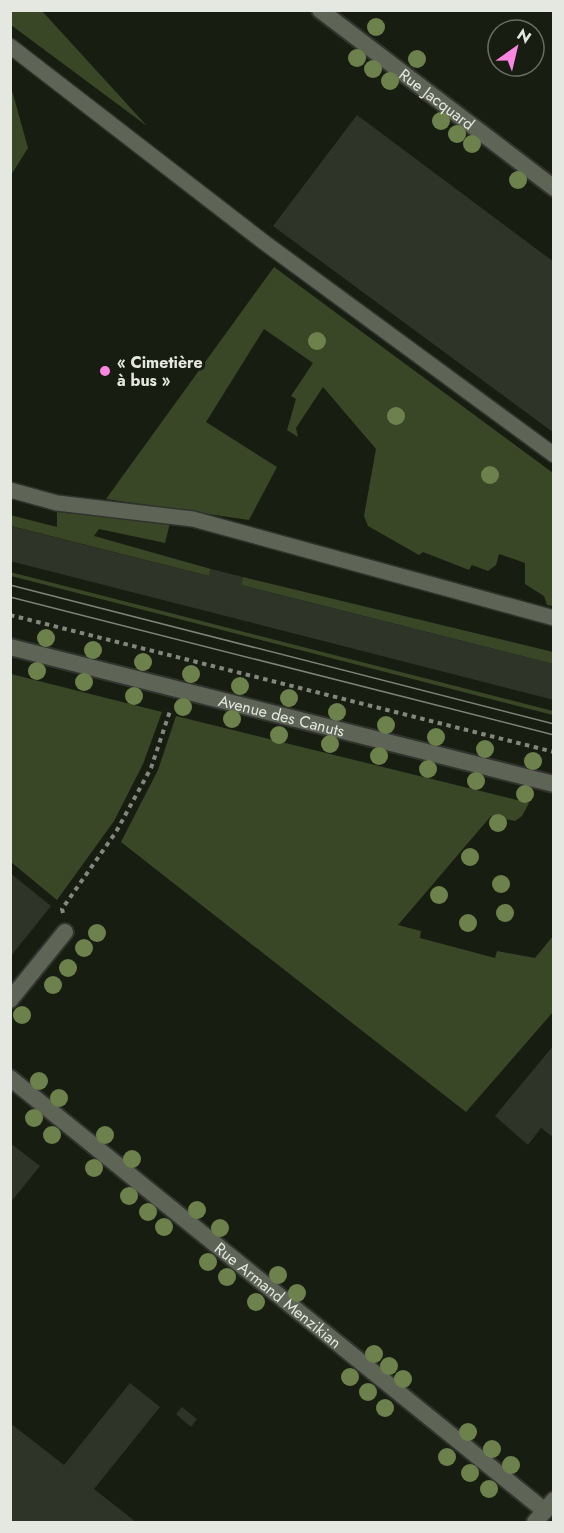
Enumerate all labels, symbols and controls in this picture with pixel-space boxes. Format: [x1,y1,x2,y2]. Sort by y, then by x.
north arrow [486,18,546,78]
text: N [512,23,536,49]
street label: Rue Jacquard [394,63,479,136]
place label: « Cimetière à bus » [117,351,203,392]
marker: « Cimetière à bus » [98,364,112,378]
street label: Avenue des Canuts [216,689,347,743]
street label: Rue Armand Menzikian [209,1237,346,1354]

